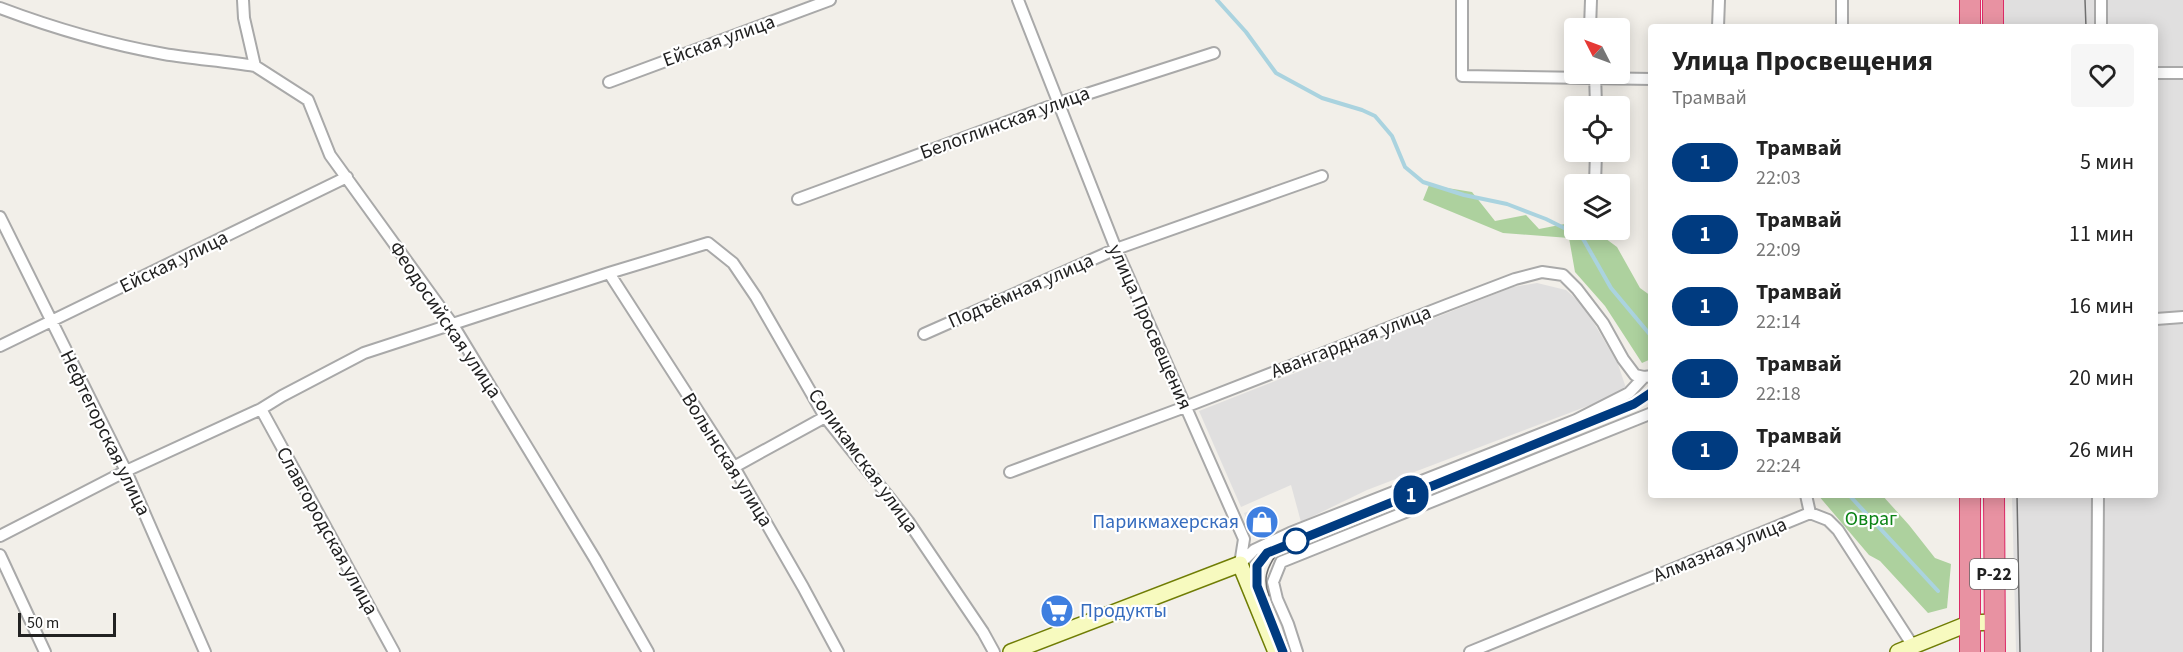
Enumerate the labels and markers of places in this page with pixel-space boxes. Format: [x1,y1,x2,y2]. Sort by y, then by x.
shop icon: Парикмахерская [1244,504,1280,540]
place label: Парикмахерская [1092,508,1239,536]
unlabelled marker [1283,528,1309,554]
supermarket icon: Продукты [1039,593,1075,629]
place label: Продукты [1080,597,1167,625]

